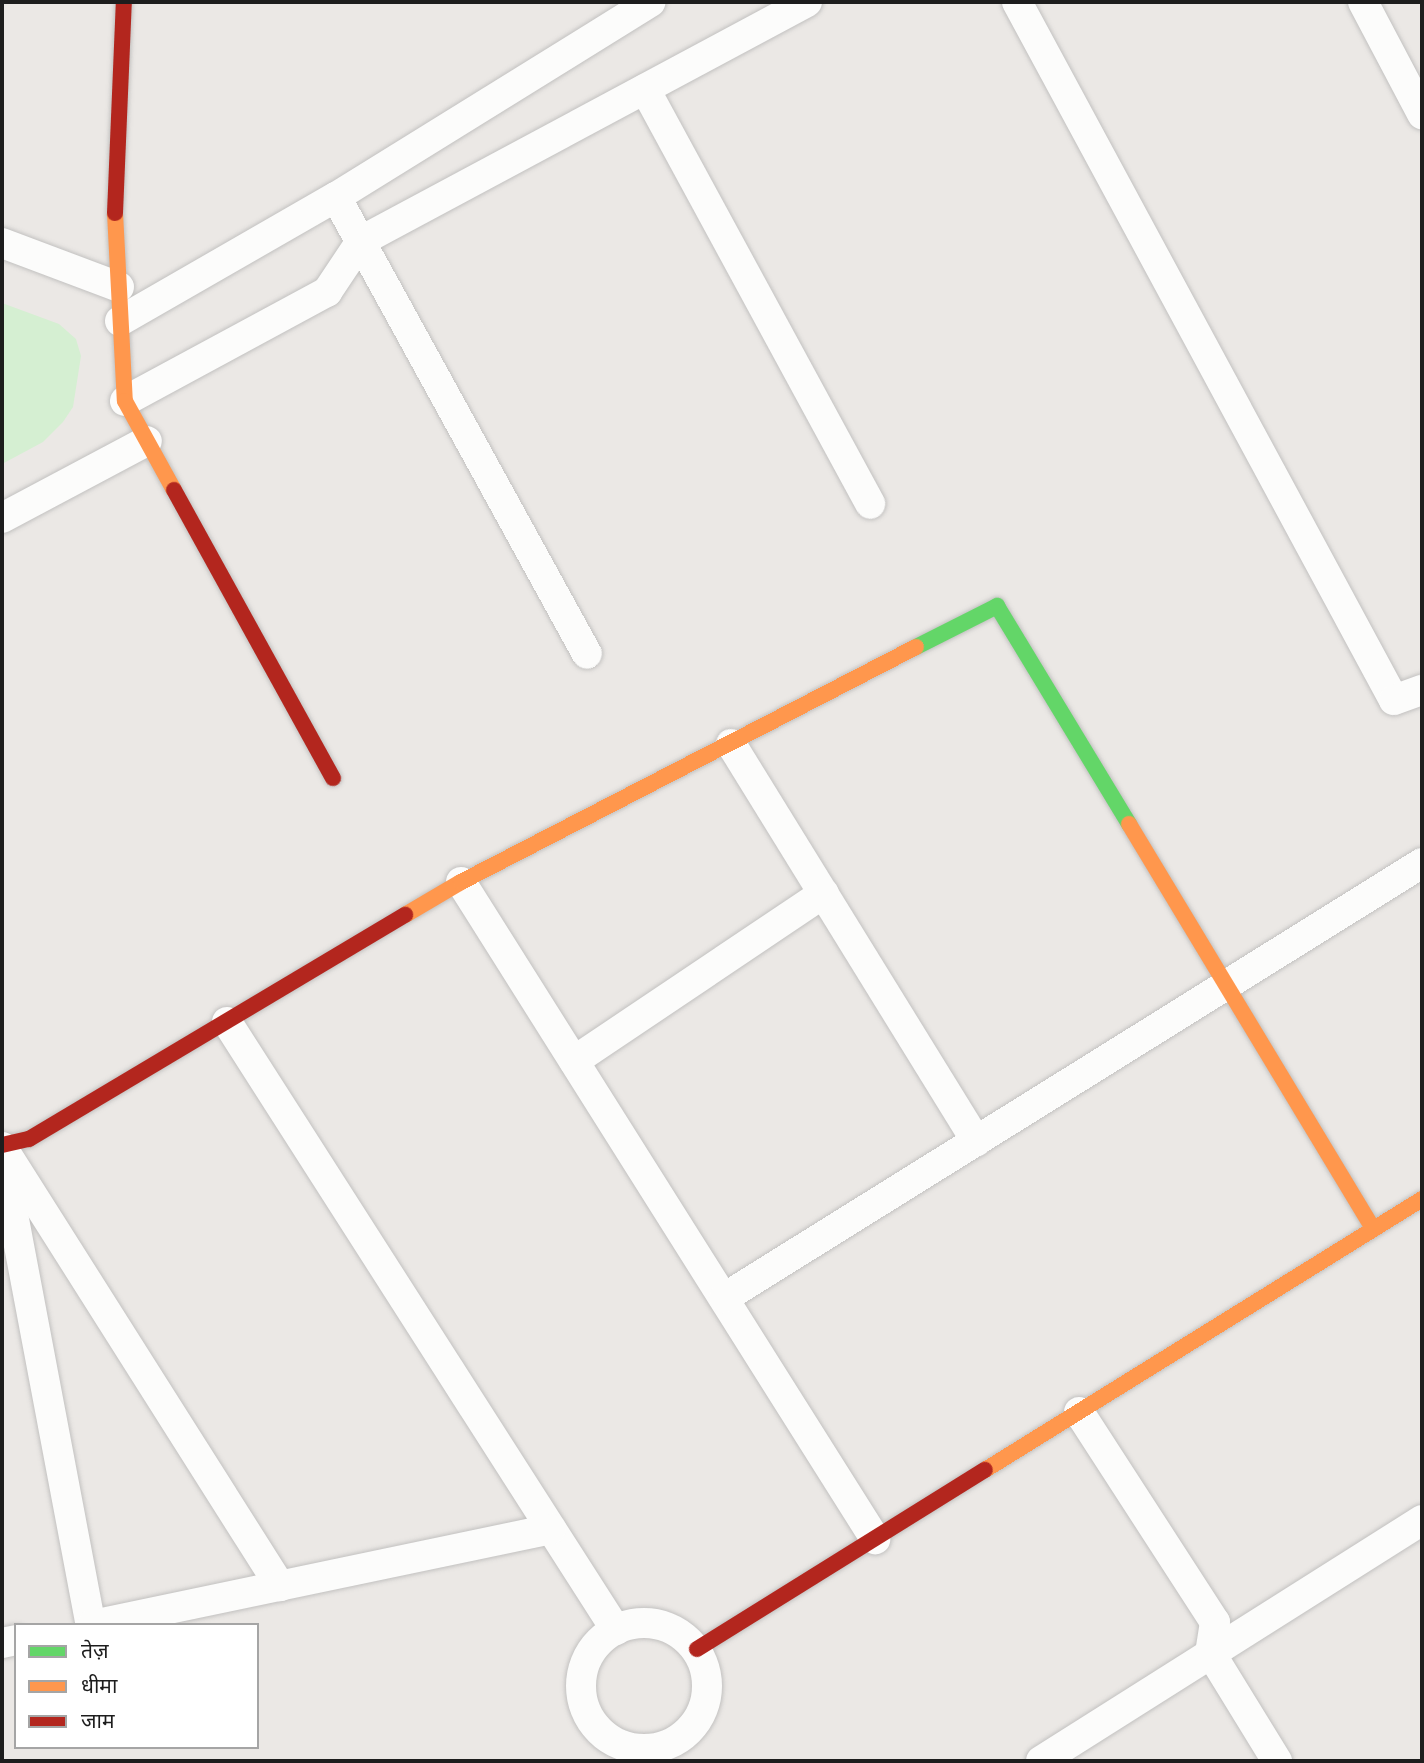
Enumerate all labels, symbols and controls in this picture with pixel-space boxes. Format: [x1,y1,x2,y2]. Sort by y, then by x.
legend [14,1623,259,1749]
text: तेज़ [81,1637,109,1663]
text: धीमा [81,1672,117,1698]
text: जाम [81,1707,115,1733]

